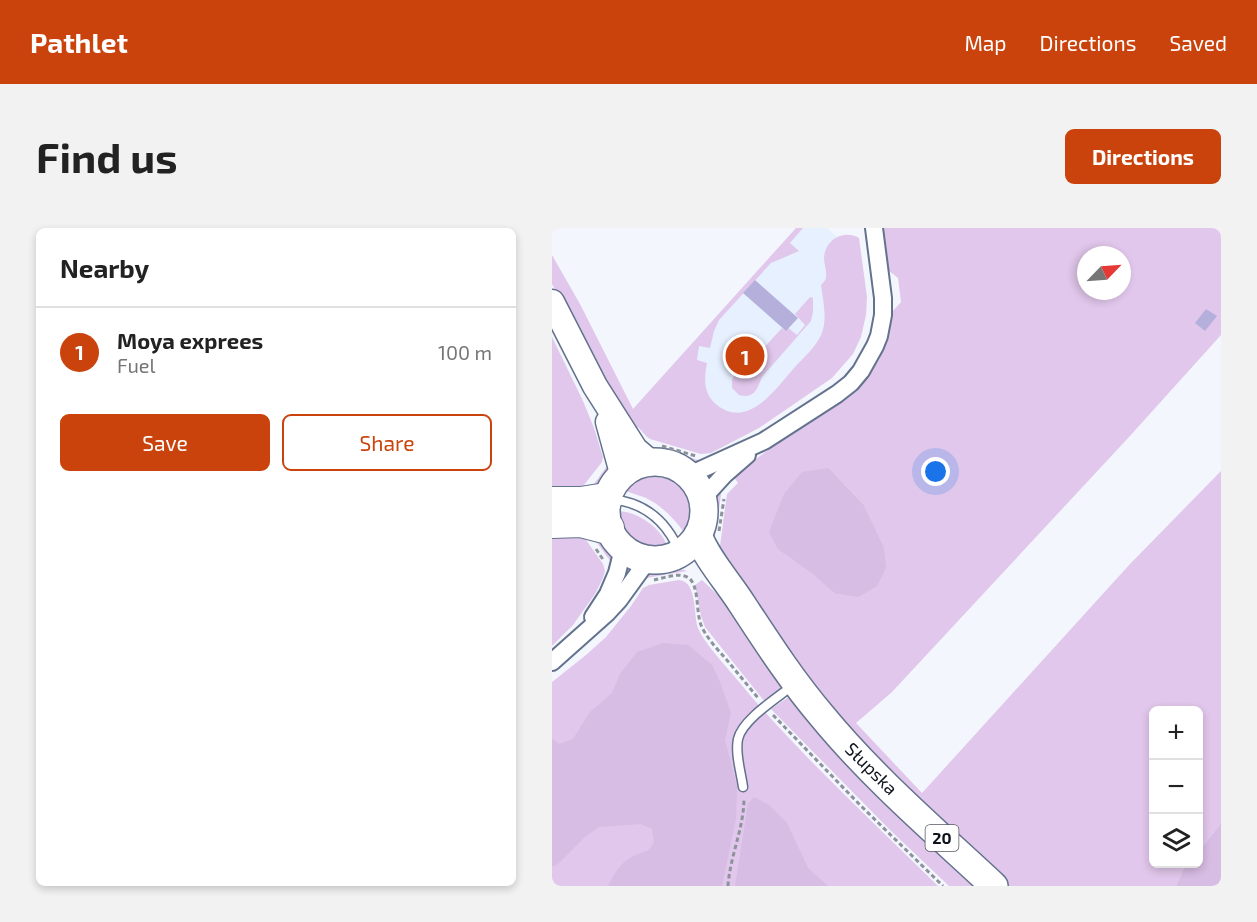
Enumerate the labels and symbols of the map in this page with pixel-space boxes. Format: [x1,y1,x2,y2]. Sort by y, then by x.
north arrow [1077,246,1131,300]
pin: 1 [726,334,764,378]
your location [921,457,950,486]
street label: Słupska [841,738,902,799]
road number: 20 [926,825,958,851]

